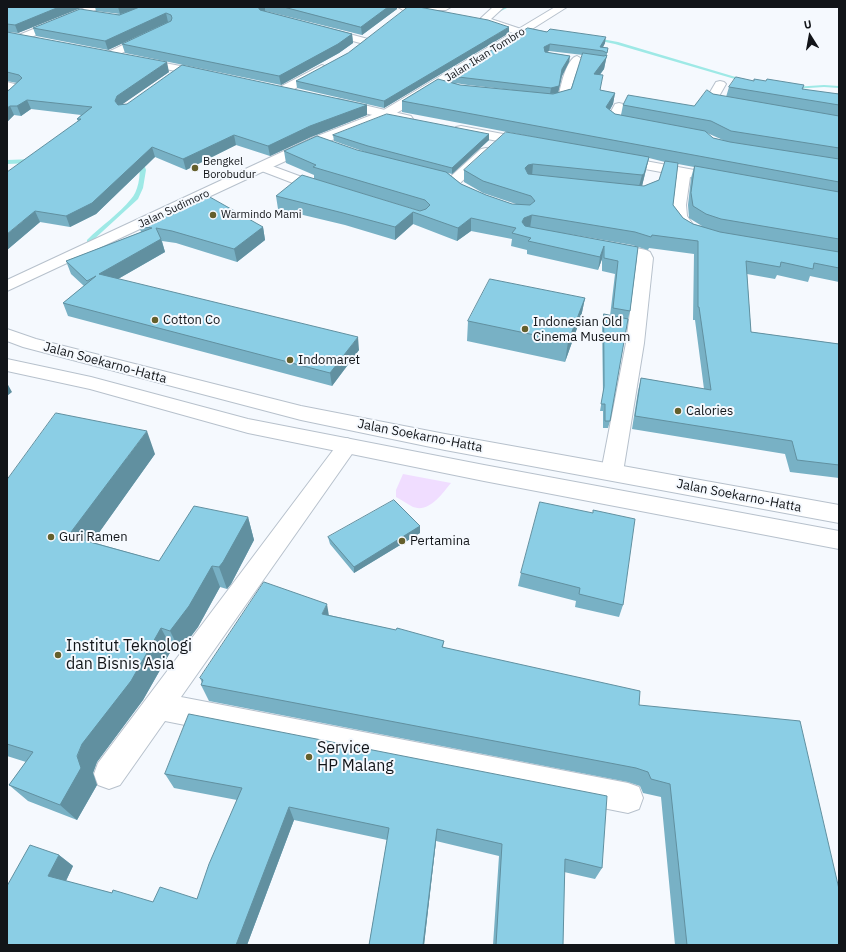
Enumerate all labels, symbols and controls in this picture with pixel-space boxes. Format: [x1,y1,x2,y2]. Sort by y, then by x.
north arrow [790,16,830,56]
text: U [803,17,813,32]
street label: Jalan Ikan Tombro [443,25,527,85]
place label: Bengkel Borobudur [203,155,256,181]
marker: Bengkel Borobudur [190,163,200,173]
street label: Jalan Sudimoro [136,187,212,231]
place label: Warmindo Mami [221,208,301,222]
marker: Warmindo Mami [208,210,218,220]
place label: Cotton Co [163,312,220,328]
place label: Indonesian Old Cinema Museum [533,314,630,345]
marker: Cotton Co [150,315,160,325]
marker: Indonesian Old Cinema Museum [520,324,530,334]
street label: Jalan Soekarno-Hatta [42,339,168,387]
place label: Indomaret [298,352,360,368]
marker: Indomaret [285,355,295,365]
place label: Calories [686,403,733,419]
marker: Calories [673,406,683,416]
street label: Jalan Soekarno-Hatta [356,416,484,456]
street label: Jalan Soekarno-Hatta [675,476,803,516]
place label: Guri Ramen [59,529,128,545]
marker: Guri Ramen [46,532,56,542]
place label: Pertamina [410,533,470,549]
marker: Pertamina [397,536,407,546]
place label: Institut Teknologi dan Bisnis Asia [66,636,192,674]
marker: Institut Teknologi dan Bisnis Asia [53,650,63,660]
place label: Service HP Malang [317,738,394,776]
marker: Service HP Malang [304,752,314,762]

